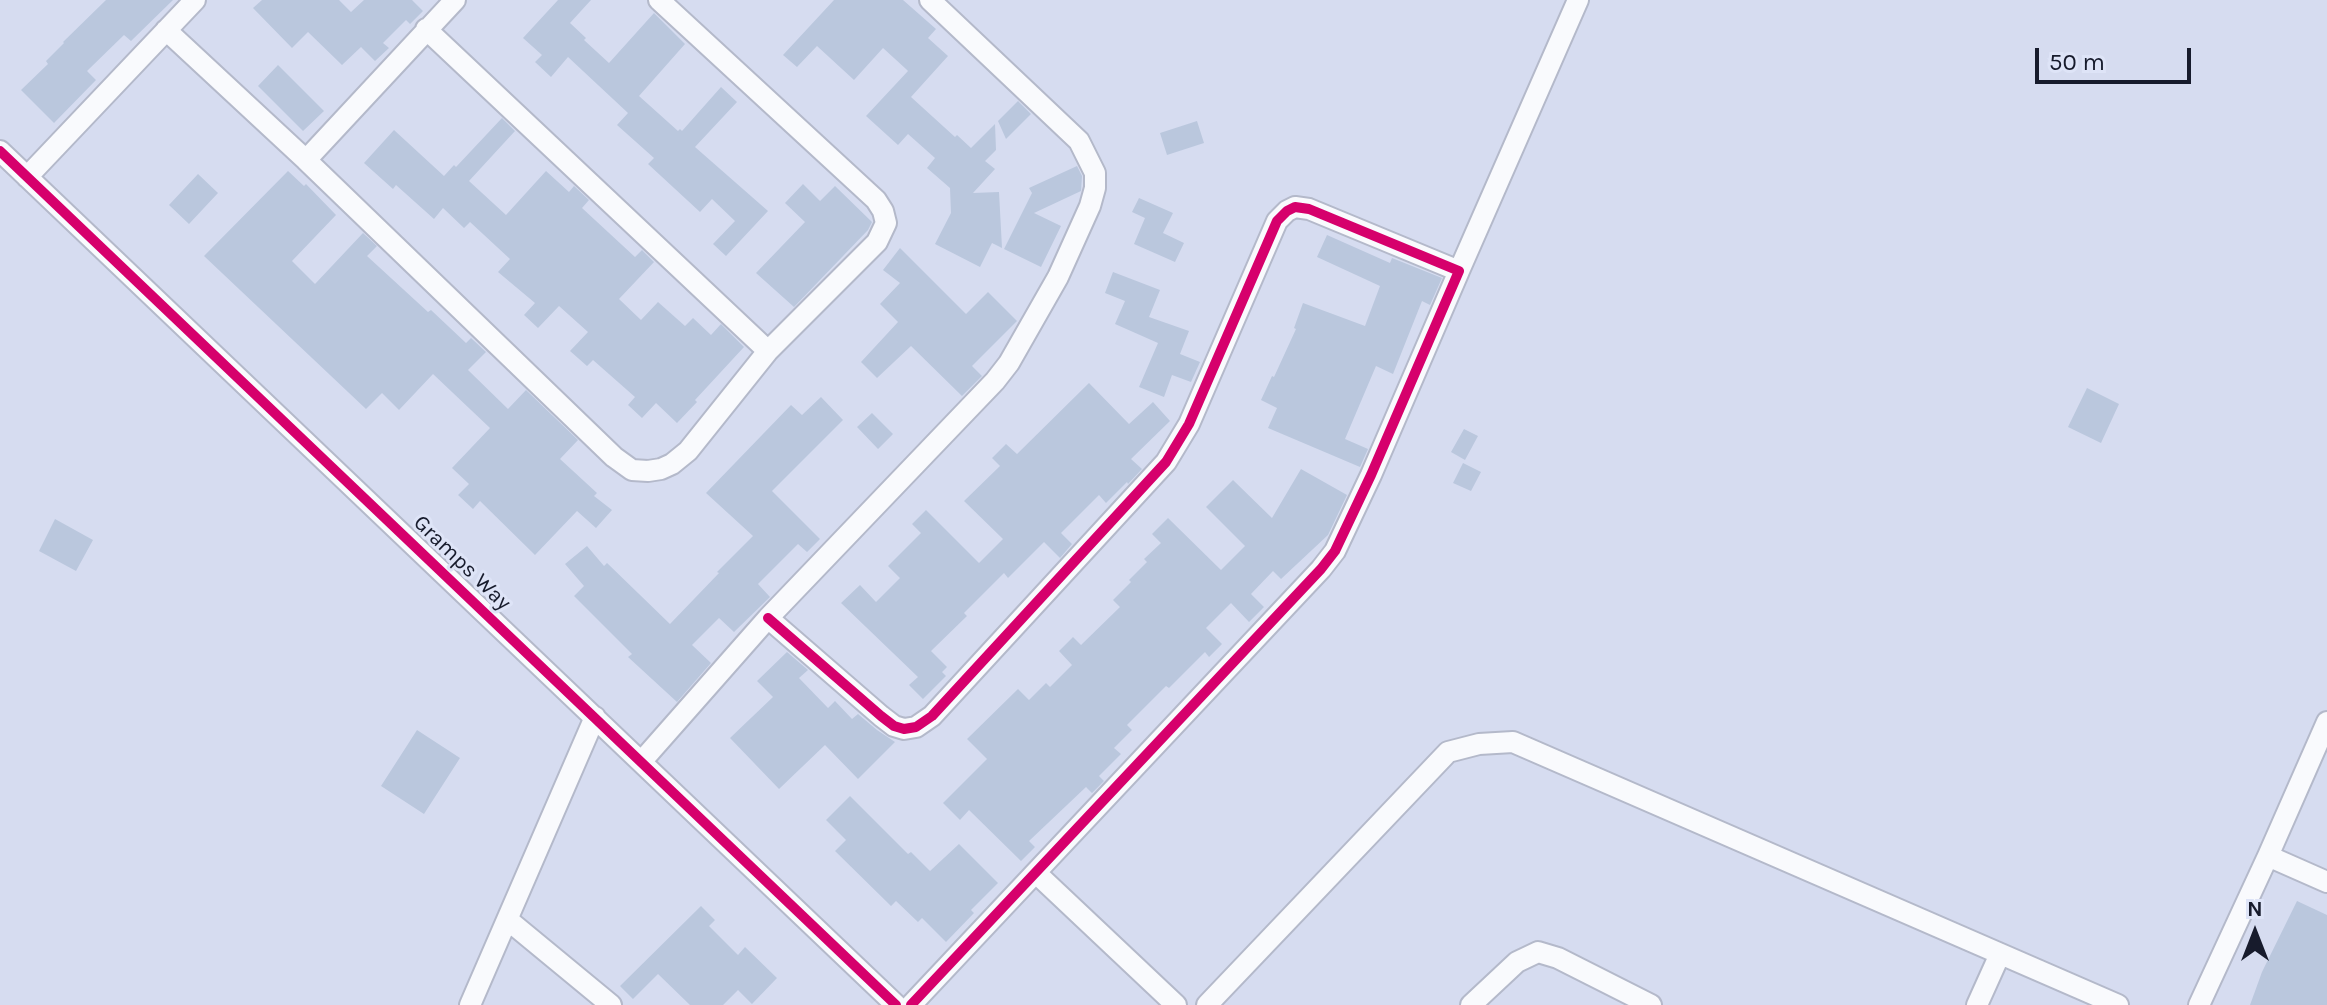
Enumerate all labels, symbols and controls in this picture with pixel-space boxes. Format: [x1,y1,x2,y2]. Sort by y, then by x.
scale bar [2039,32,2195,82]
text: 50 m [2049,48,2105,76]
street label: Gramps Way [408,510,516,616]
north arrow [2215,893,2295,973]
text: N [2247,896,2263,922]

